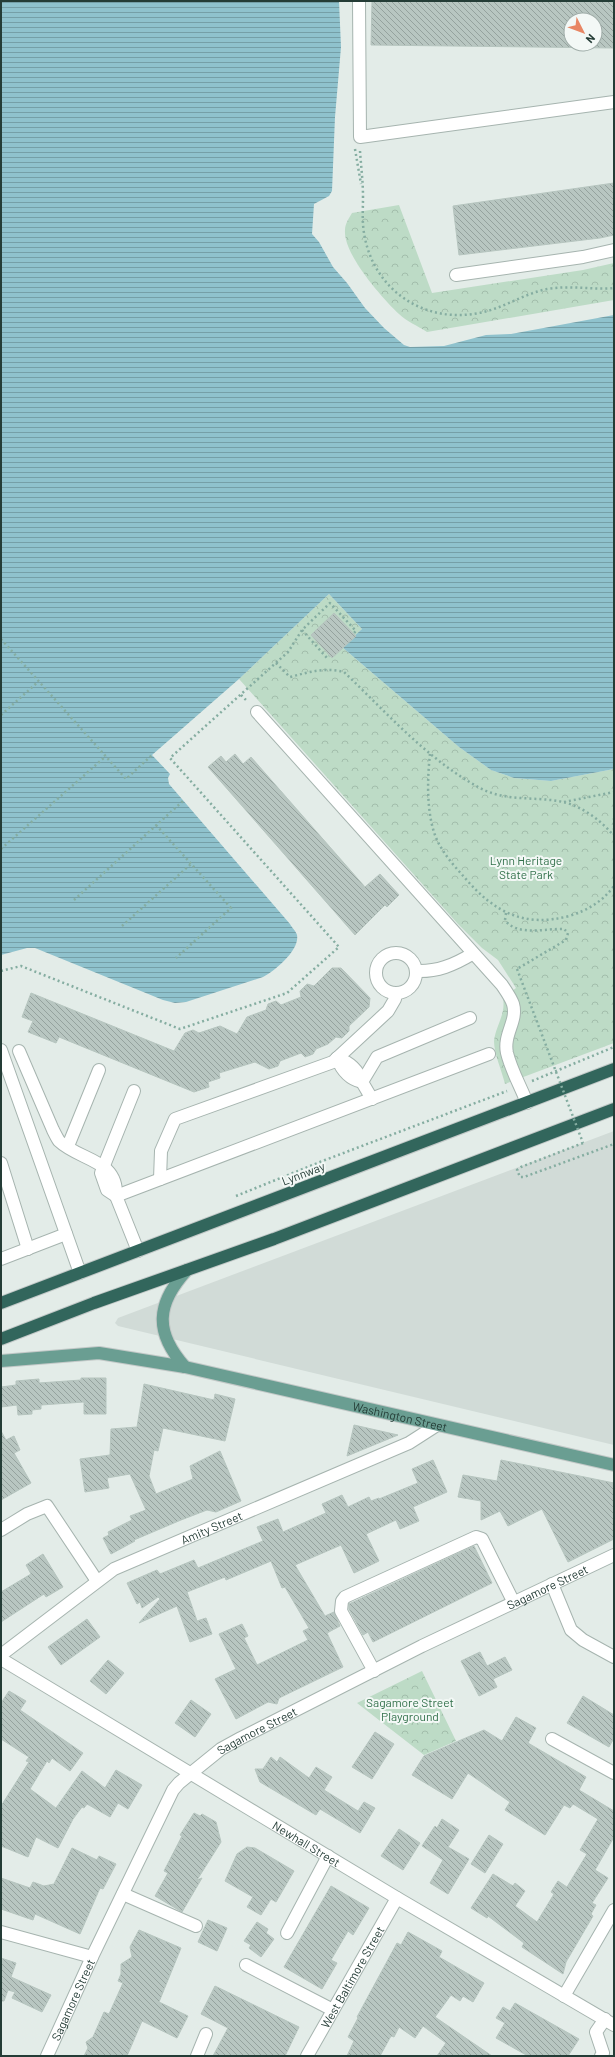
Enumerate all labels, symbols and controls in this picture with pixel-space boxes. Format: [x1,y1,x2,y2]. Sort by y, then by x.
north arrow [563,12,603,52]
text: N [584,32,598,46]
park label: Lynn Heritage State Park [490,853,562,881]
street label: Lynnway [279,1158,327,1188]
street label: Washington Street [351,1399,449,1434]
street label: Amity Street [179,1508,244,1547]
street label: Sagamore Street [504,1562,590,1612]
park label: Sagamore Street Playground [366,1695,454,1723]
street label: Sagamore Street [214,1704,299,1757]
street label: Newhall Street [270,1818,343,1869]
street label: West Baltimore Street [318,1924,387,2030]
street label: Sagamore Street [48,1957,97,2043]

